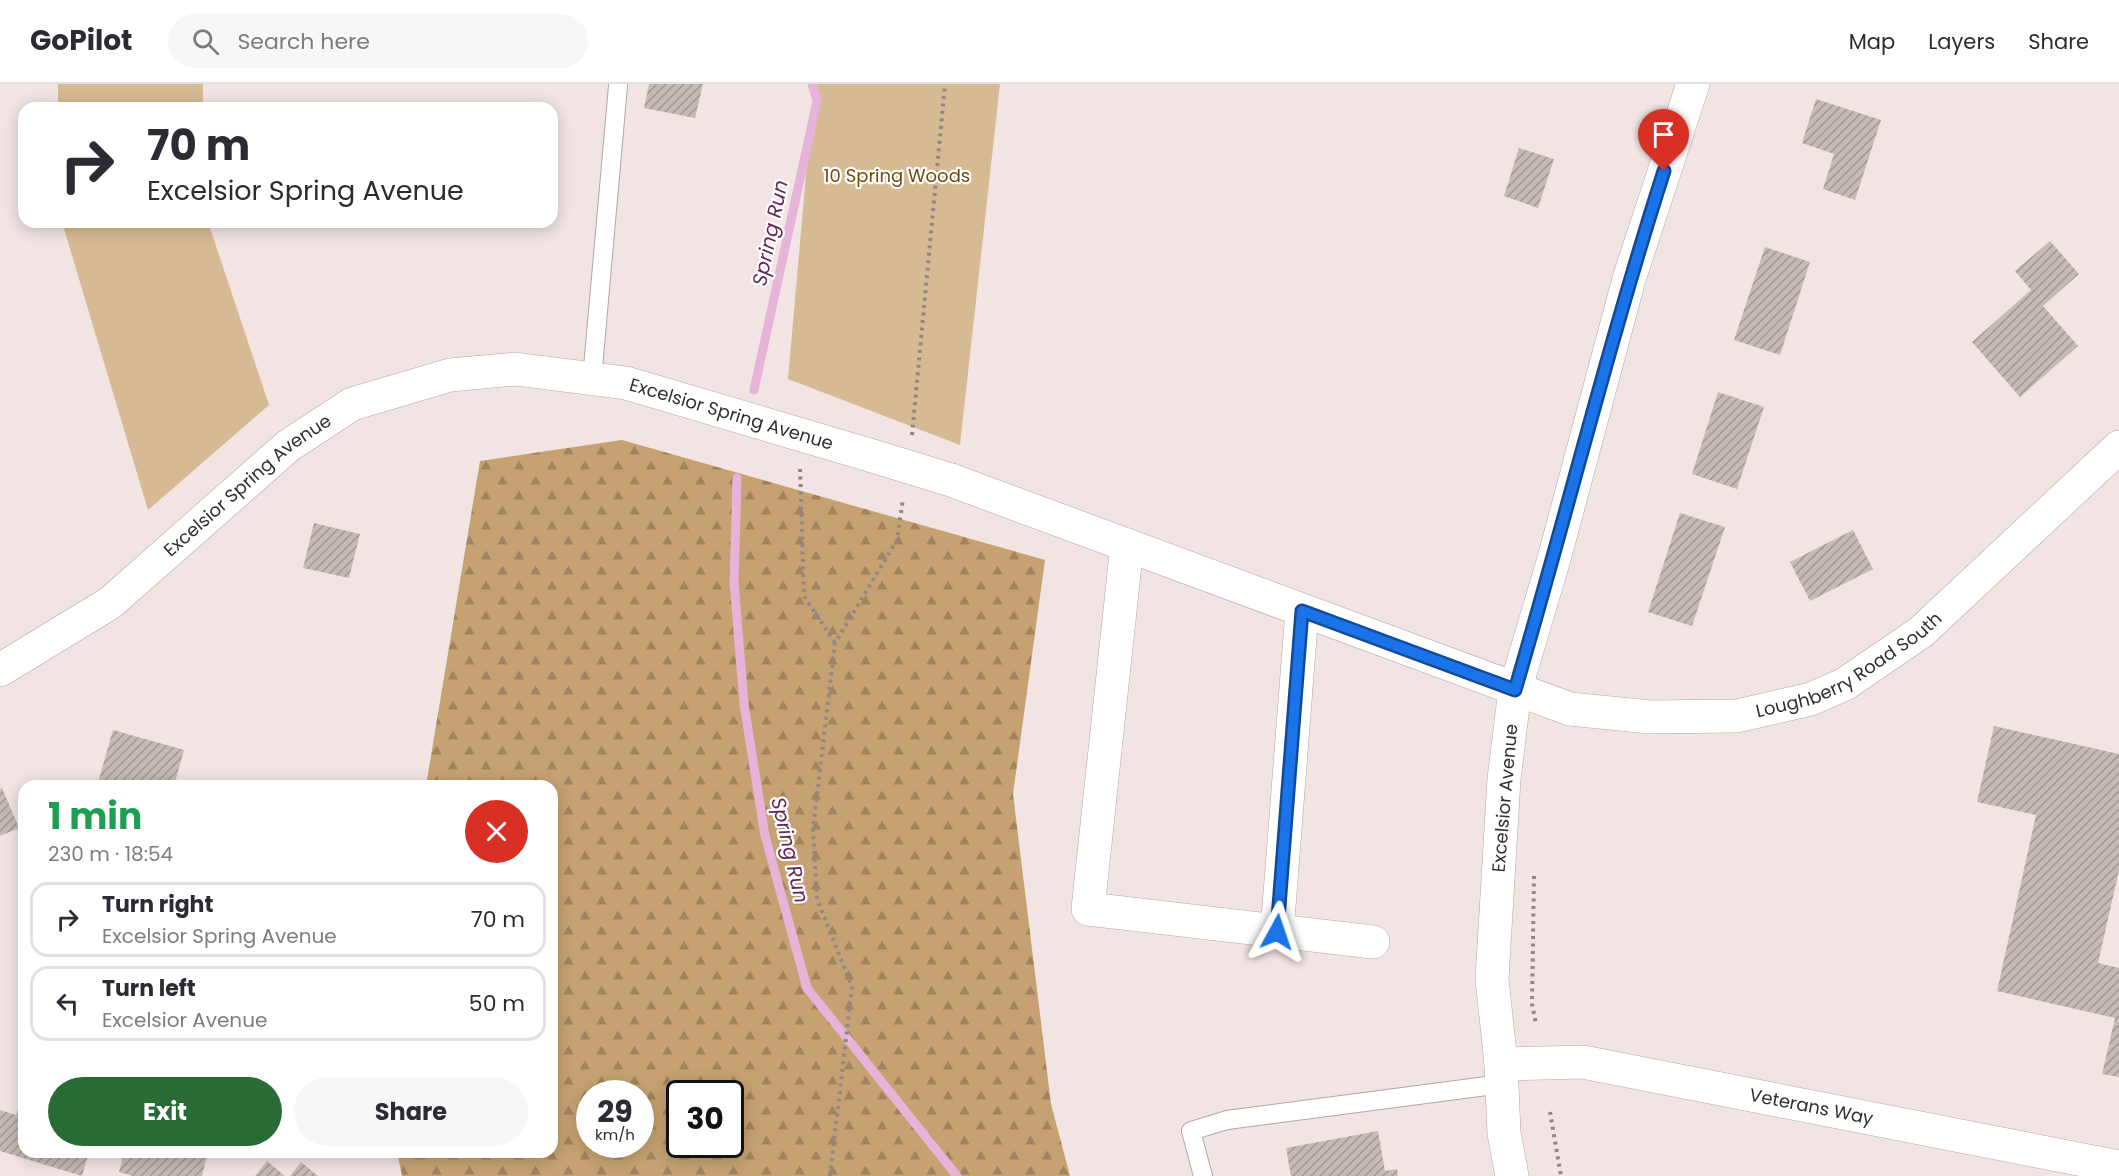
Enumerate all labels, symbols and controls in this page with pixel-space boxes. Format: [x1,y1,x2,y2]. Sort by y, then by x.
search box [168,14,588,68]
text: GoPilot [30,21,132,60]
icon: search [189,25,222,58]
text: Search here [237,26,370,57]
text: Map [1849,27,1895,56]
text: Layers [1928,27,1995,56]
text: Share [2028,27,2089,56]
pin [1638,109,1689,171]
text: 70 m [147,116,250,175]
icon: arrive [1647,118,1680,151]
icon: right [48,126,126,204]
park label: 10 Spring Woods [824,163,970,188]
text: Excelsior Spring Avenue [147,172,464,209]
water label: Spring Run [745,177,795,289]
street label: Excelsior Spring Avenue [627,372,836,456]
street label: Excelsior Spring Avenue [158,408,336,562]
street label: Loughberry Road South [1753,606,1947,723]
street label: Excelsior Avenue [1486,723,1523,873]
text: 1 min [48,791,142,842]
water label: Spring Run [764,794,816,906]
button: close [465,800,528,863]
text: 230 m · 18:54 [48,840,173,868]
text: Turn right [102,889,213,920]
position arrow [1245,900,1309,964]
icon: right [51,903,84,936]
text: 70 m [471,904,525,935]
text: Excelsior Spring Avenue [102,922,337,950]
text: Turn left [102,973,196,1004]
icon: left [51,987,84,1020]
text: 50 m [469,988,525,1019]
text: Excelsior Avenue [102,1006,267,1034]
button: Exit [48,1077,282,1146]
button: Share [294,1077,528,1146]
speed limit sign: 30 [666,1080,744,1158]
street label: Veterans Way [1747,1082,1875,1131]
text: 29 [597,1090,633,1133]
text: km/h [595,1124,635,1145]

